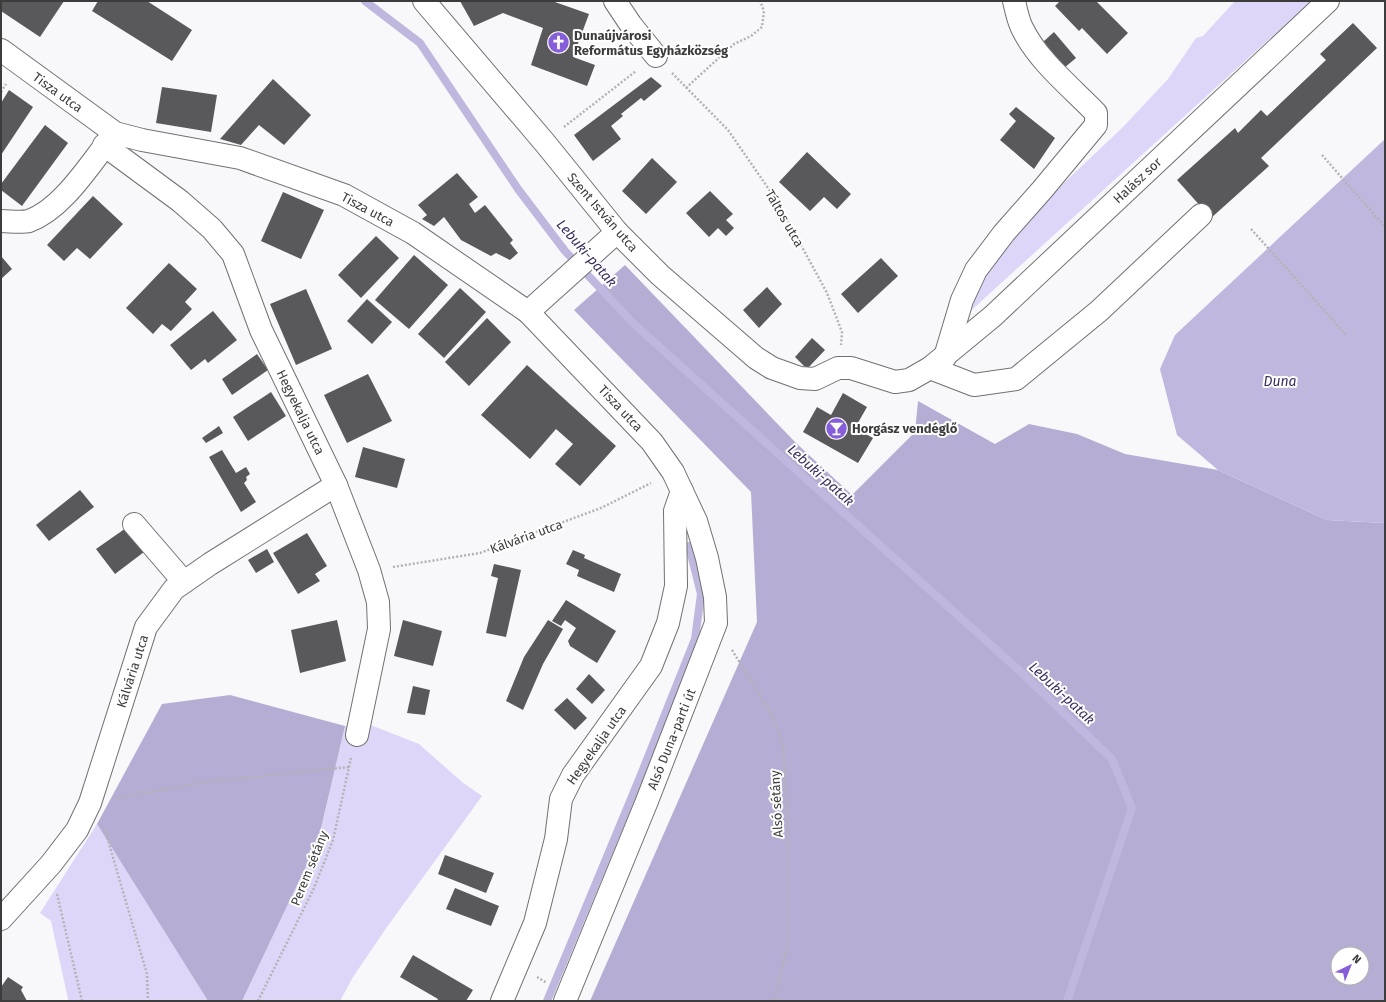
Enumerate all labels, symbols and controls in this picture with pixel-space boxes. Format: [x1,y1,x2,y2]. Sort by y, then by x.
place label: Dunaújvárosi Református Egyházközség [574,28,729,58]
church icon: Dunaújvárosi Református Egyházközség [545,29,571,55]
street label: Tisza utca [30,69,85,115]
street label: Halász sor [1110,154,1165,206]
street label: Szent István utca [564,170,641,255]
street label: Táltos utca [762,187,807,250]
street label: Tisza utca [339,189,397,230]
water label: Lebuki-patak [553,216,621,291]
street label: Hegyekalja utca [273,367,328,457]
water label: Duna [1263,373,1297,390]
street label: Tisza utca [595,382,646,435]
bar icon: Horgász vendéglő [823,415,849,441]
place label: Horgász vendéglő [852,421,958,436]
water label: Lebuki-patak [784,441,858,510]
street label: Kálvária utca [488,516,564,556]
street label: Kálvária utca [114,633,151,710]
water label: Lebuki-patak [1025,659,1098,728]
street label: Alsó Duna-parti út [644,686,699,792]
street label: Hegyekalja utca [564,703,629,788]
street label: Alsó sétány [767,769,786,838]
street label: Perem sétány [288,828,331,908]
north arrow [1330,946,1370,986]
text: N [1349,952,1364,966]

